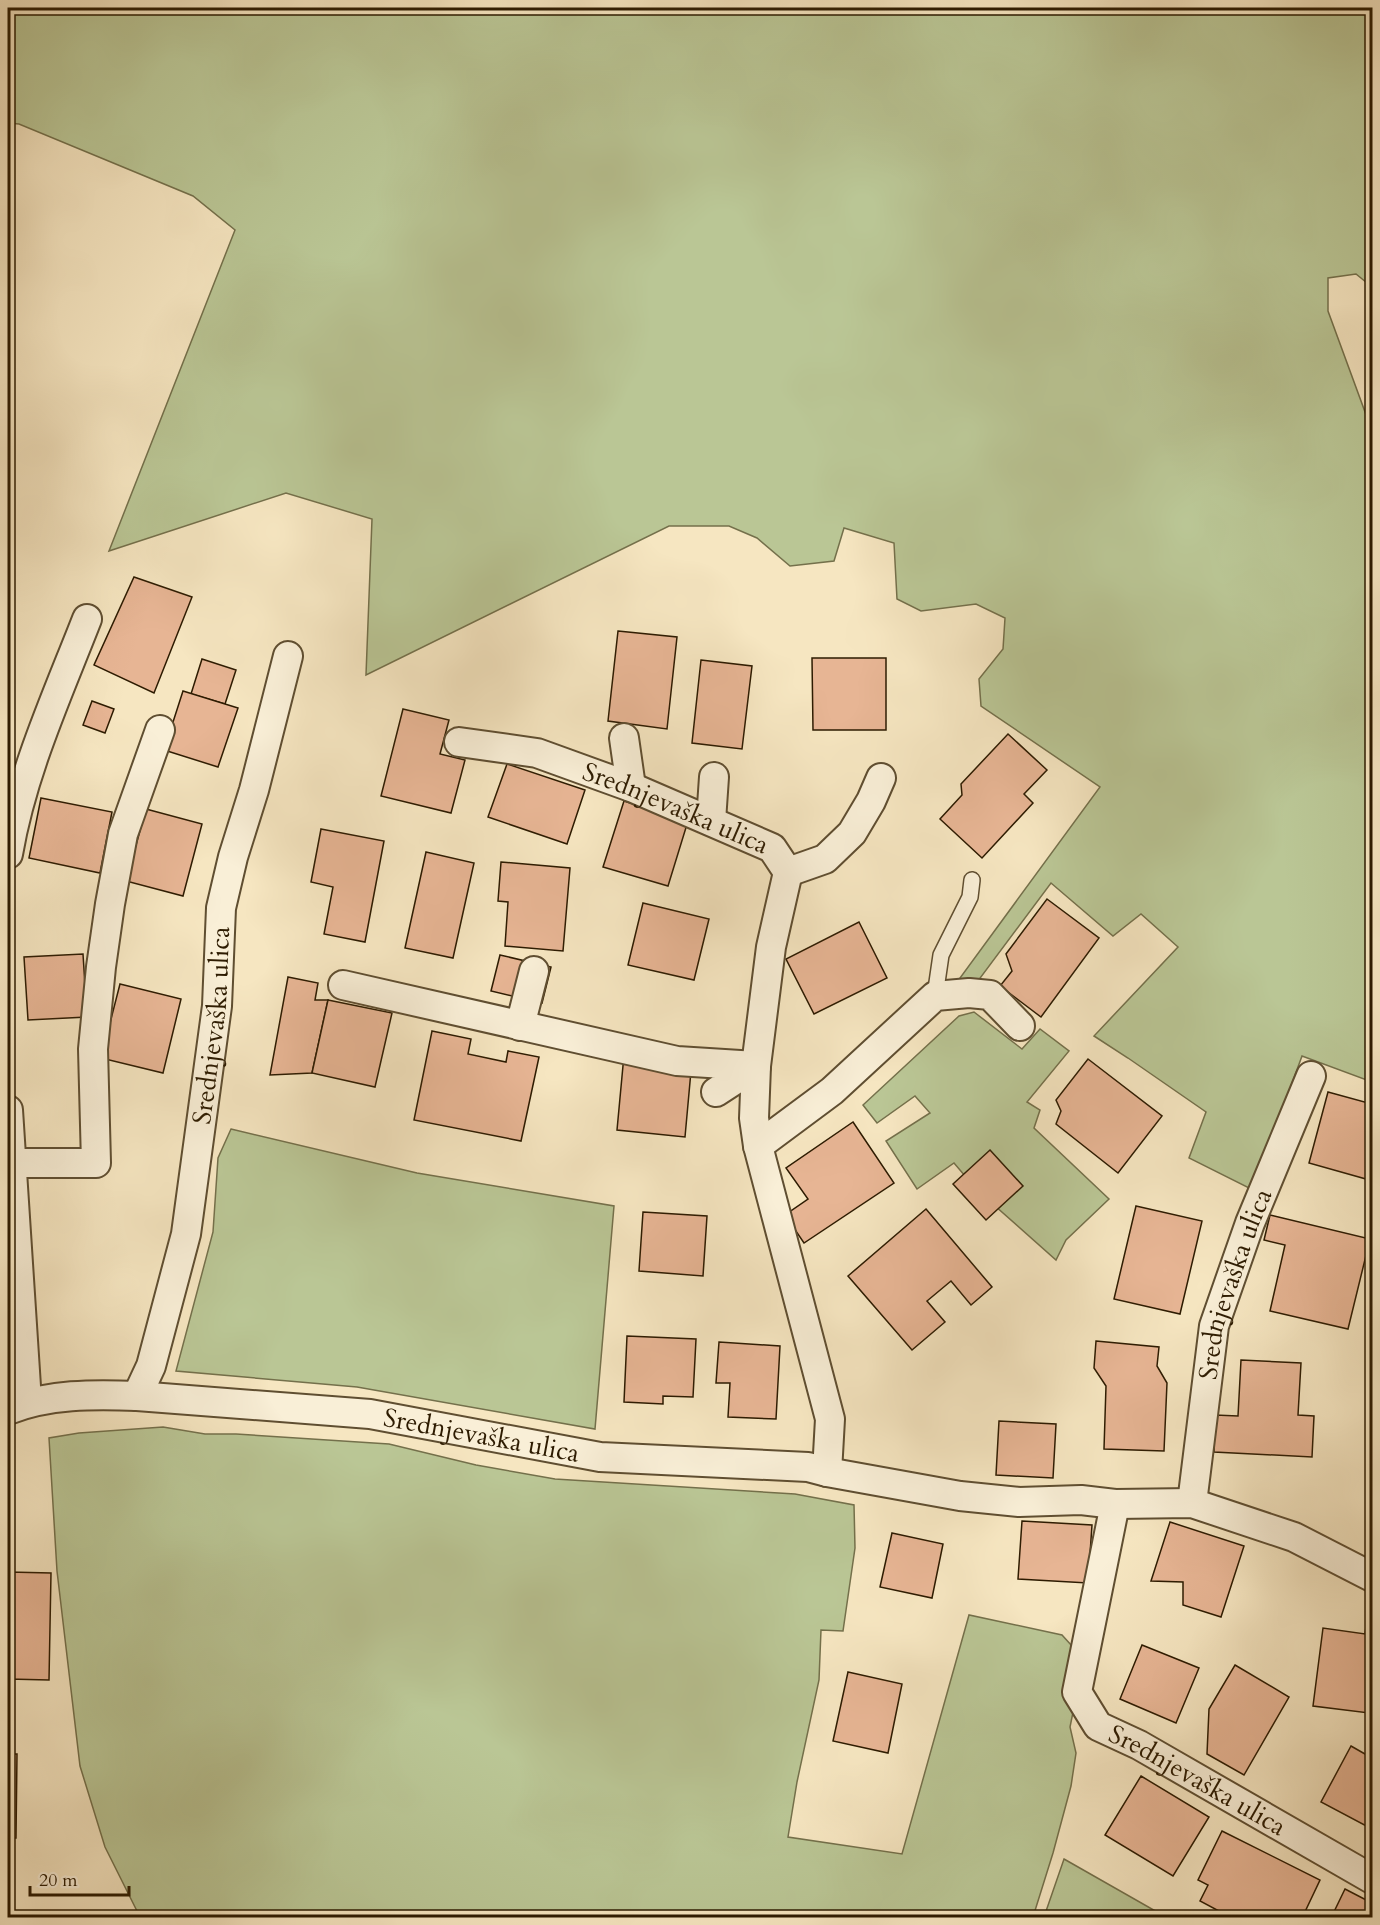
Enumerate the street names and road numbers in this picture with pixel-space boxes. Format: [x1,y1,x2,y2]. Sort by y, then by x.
street label: Srednjevaška ulica [578,754,774,862]
street label: Srednjevaška ulica [184,926,238,1126]
street label: Srednjevaška ulica [1190,1183,1280,1381]
street label: Srednjevaška ulica [381,1399,582,1470]
street label: Srednjevaška ulica [1103,1716,1293,1844]

